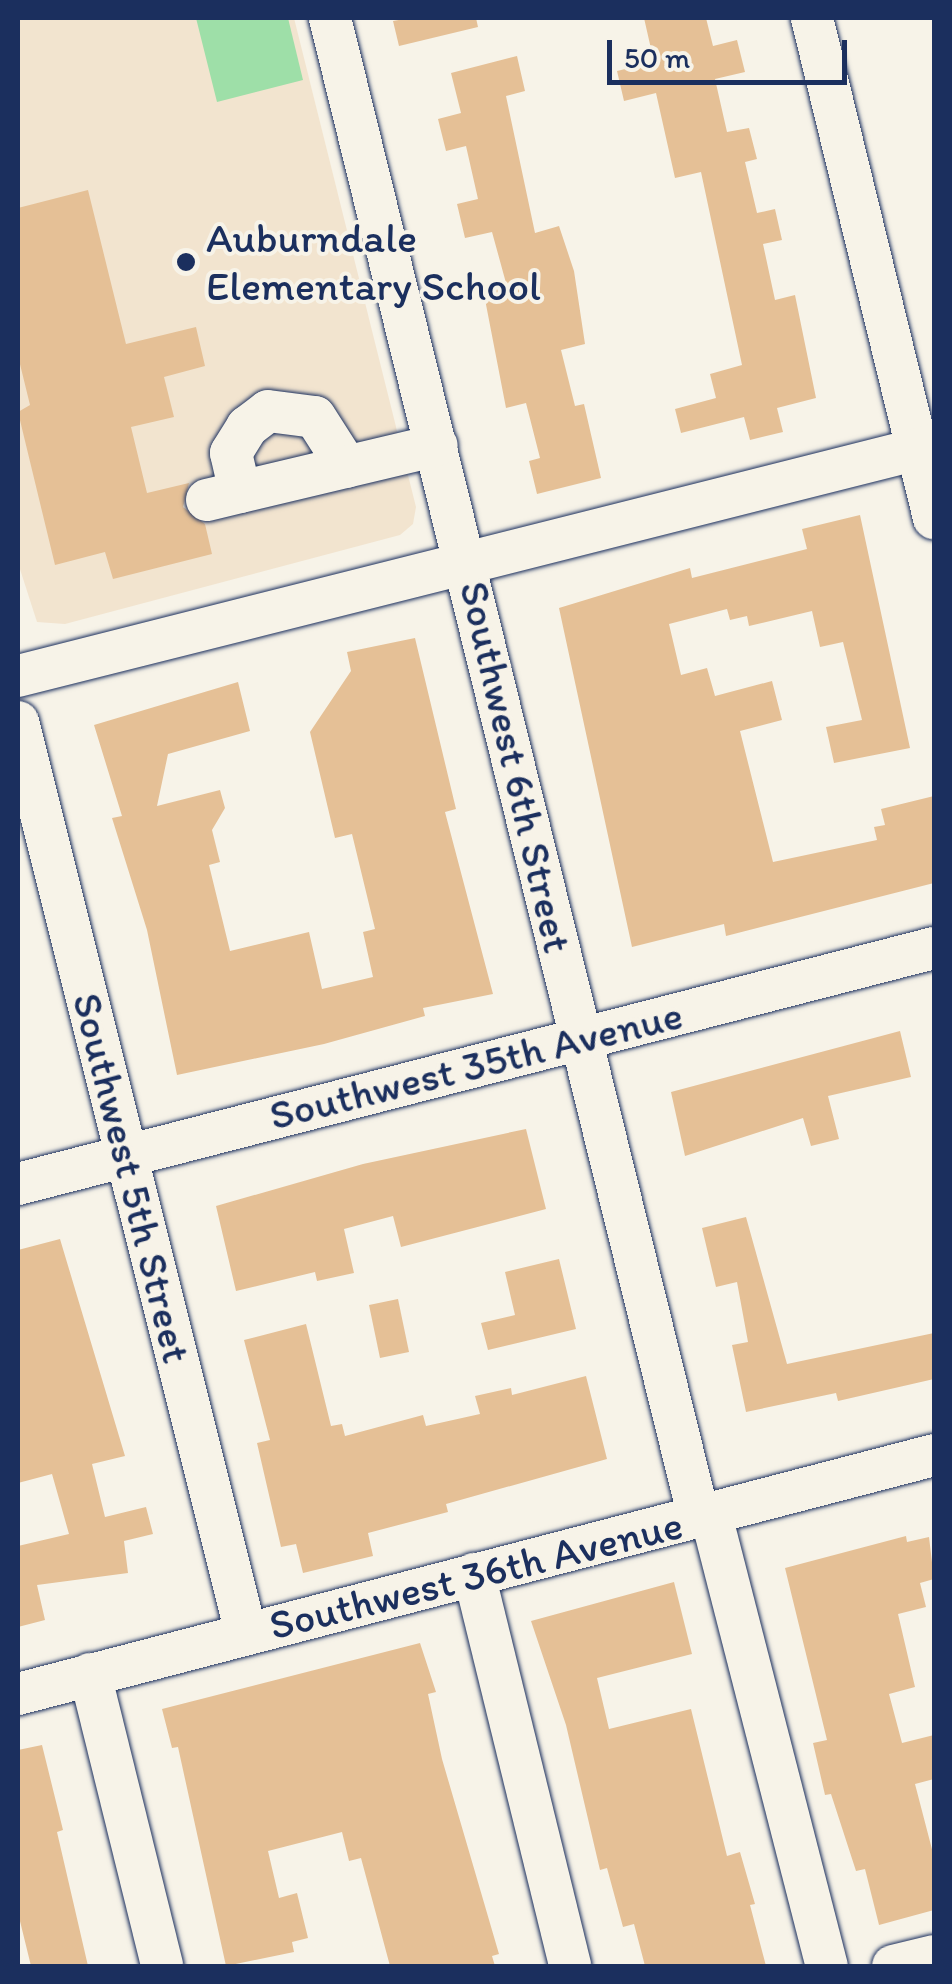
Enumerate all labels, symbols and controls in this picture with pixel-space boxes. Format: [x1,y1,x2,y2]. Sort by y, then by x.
scale bar [612,20,852,82]
text: 50 m [624,39,690,76]
place label: Auburndale Elementary School [206,213,541,312]
marker: Auburndale Elementary School [175,251,197,273]
street label: Southwest 6th Street [449,577,583,957]
street label: Southwest 5th Street [62,989,202,1367]
street label: Southwest 35th Avenue [266,990,686,1140]
street label: Southwest 36th Avenue [266,1500,686,1650]

